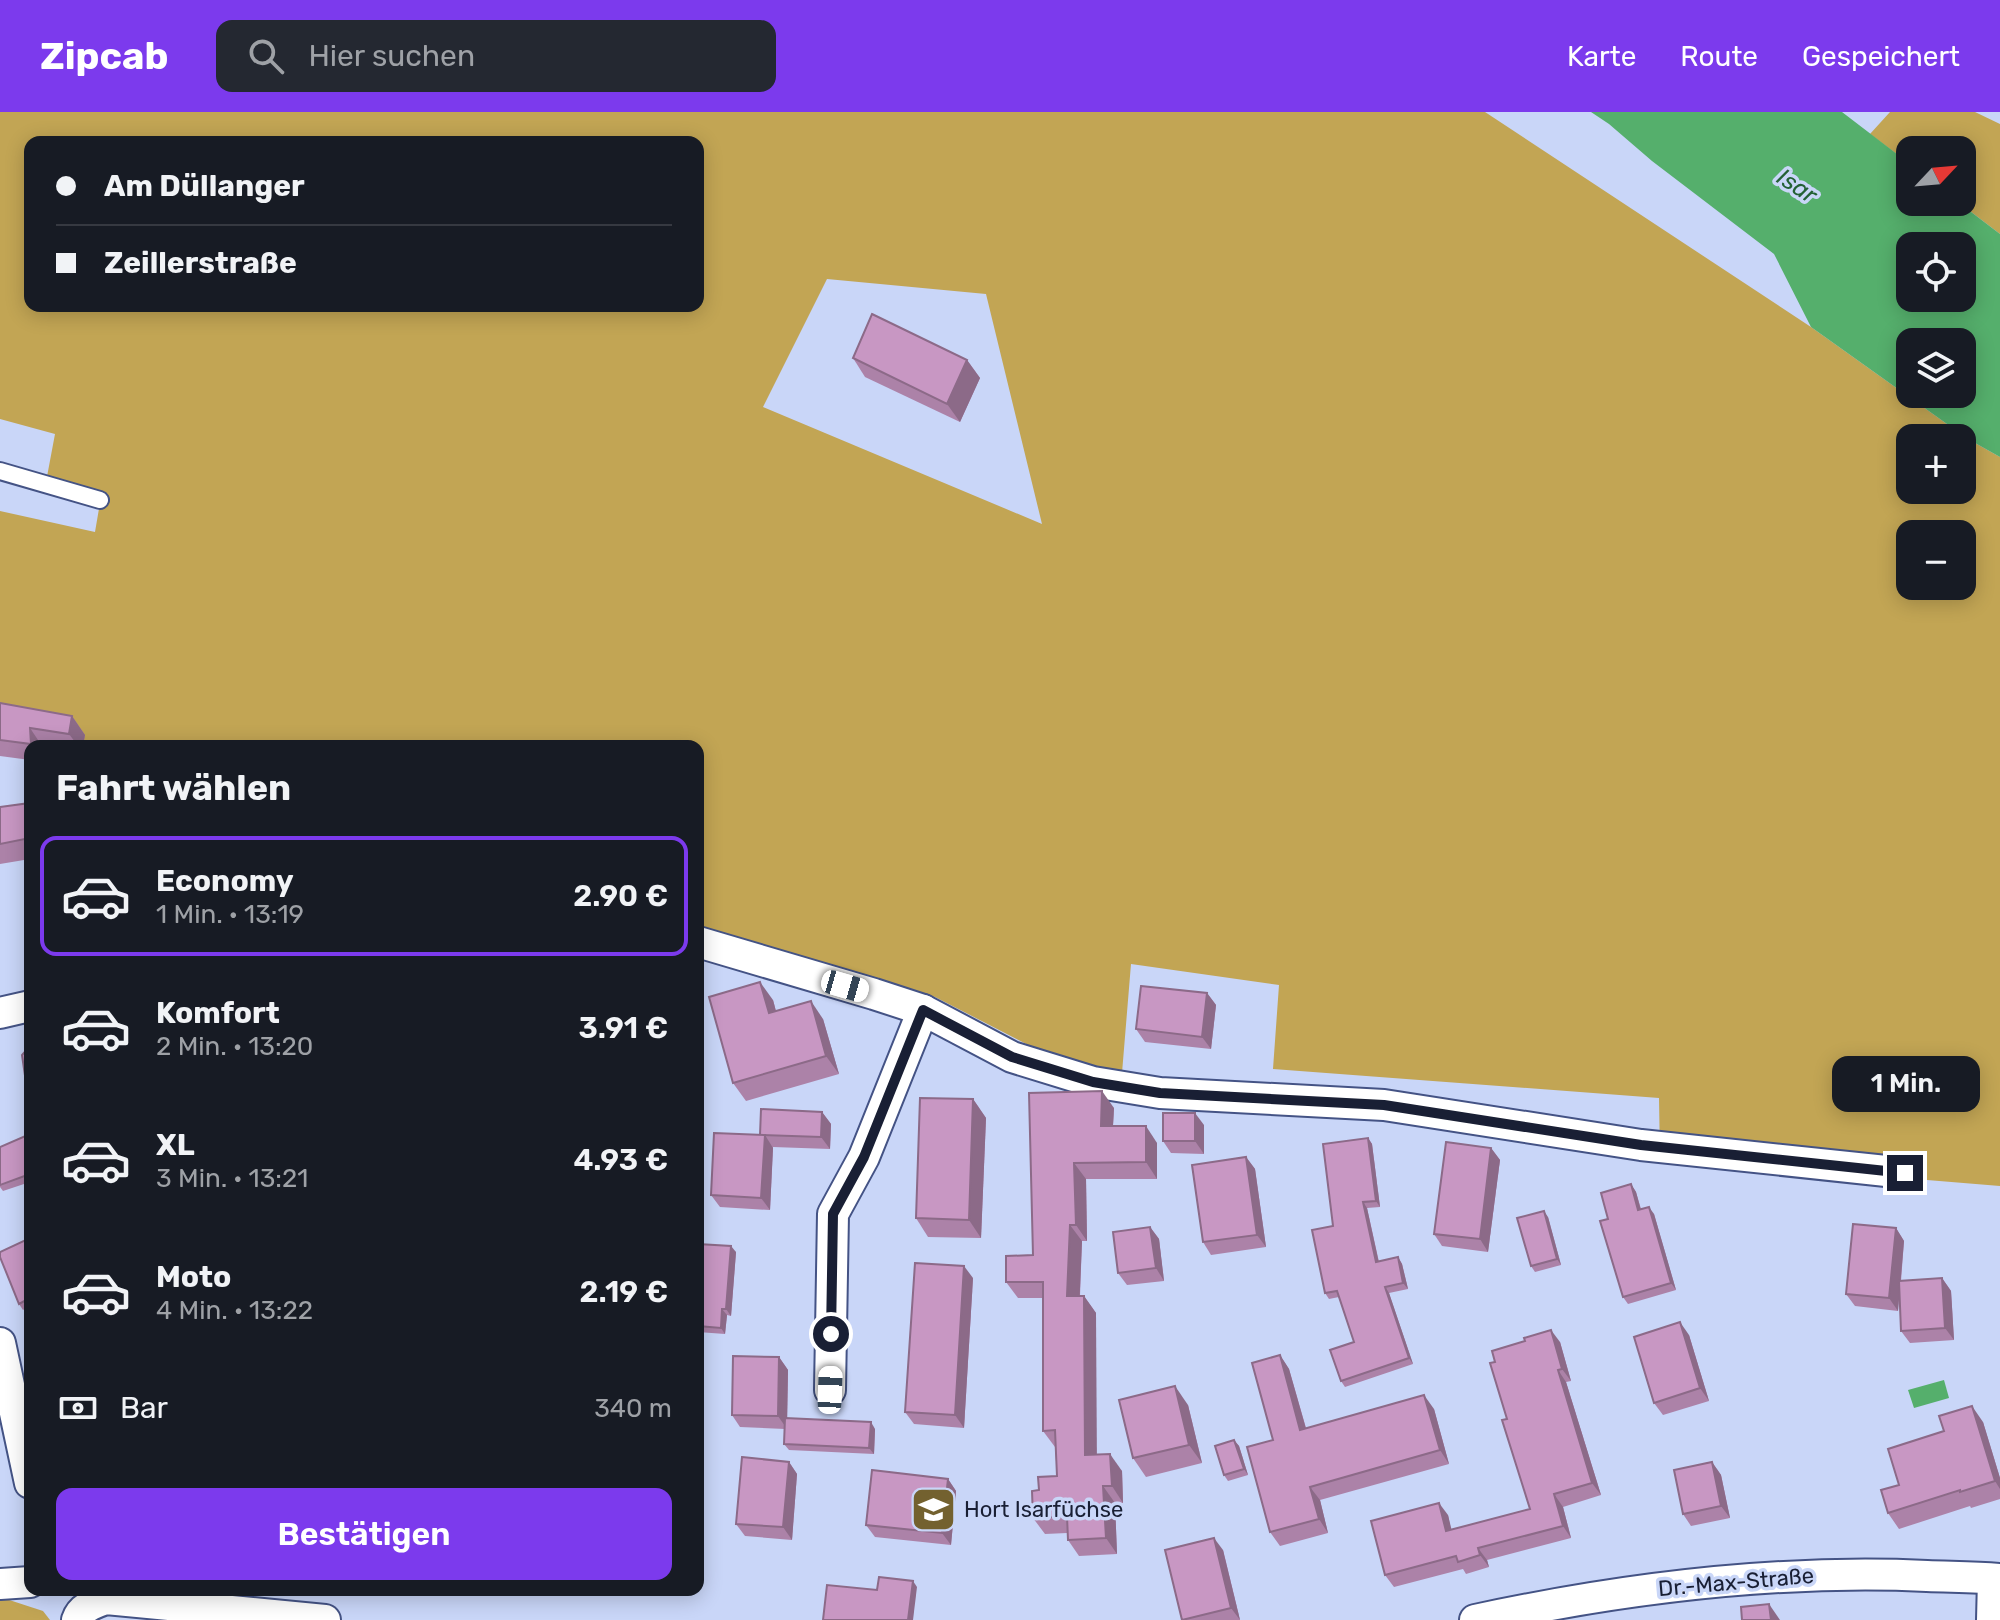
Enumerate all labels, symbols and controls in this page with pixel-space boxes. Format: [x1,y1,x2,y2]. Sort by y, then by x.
search box [216,20,776,92]
text: Zipcab [40,33,168,79]
icon: search [244,34,288,78]
text: Hier suchen [308,38,475,74]
text: Karte [1567,40,1636,73]
text: Route [1680,40,1758,73]
text: Gespeichert [1802,40,1960,73]
north arrow [1896,136,1976,216]
map controls [1896,136,1976,600]
water label: Isar [1772,163,1823,210]
text: Am Düllanger [104,168,305,204]
button: locate [1896,232,1976,312]
text: Zeillerstraße [104,245,297,281]
button: layers [1896,328,1976,408]
button: + [1896,424,1976,504]
button: − [1896,520,1976,600]
text: Fahrt wählen [56,766,291,809]
icon: car [60,860,132,932]
text: Economy [156,863,294,899]
text: 2.90 € [573,878,668,914]
text: 1 Min. · 13:19 [156,899,304,930]
car [819,968,871,1004]
icon: car [60,992,132,1064]
text: Komfort [156,995,280,1031]
text: 3.91 € [579,1010,668,1046]
text: 2 Min. · 13:20 [156,1031,313,1062]
callout: 1 Min. [1831,1057,1979,1113]
text: 1 Min. [1871,1068,1941,1099]
icon: car [60,1124,132,1196]
text: XL [156,1127,195,1163]
text: 4.93 € [573,1142,668,1178]
route end [1887,1155,1923,1191]
text: 3 Min. · 13:21 [156,1163,308,1194]
icon: car [60,1256,132,1328]
text: Moto [156,1259,231,1295]
text: 2.19 € [580,1274,668,1310]
text: 4 Min. · 13:22 [156,1295,313,1326]
route start [813,1316,849,1352]
car [817,1366,843,1414]
icon: cash [56,1386,100,1430]
text: Bar [120,1390,168,1426]
text: 340 m [594,1393,672,1424]
school or university icon: Hort Isarfüchse [909,1485,957,1533]
button: Bestätigen [56,1488,672,1580]
place label: Hort Isarfüchse [964,1496,1123,1523]
street label: Dr.-Max-Straße [1657,1562,1815,1602]

